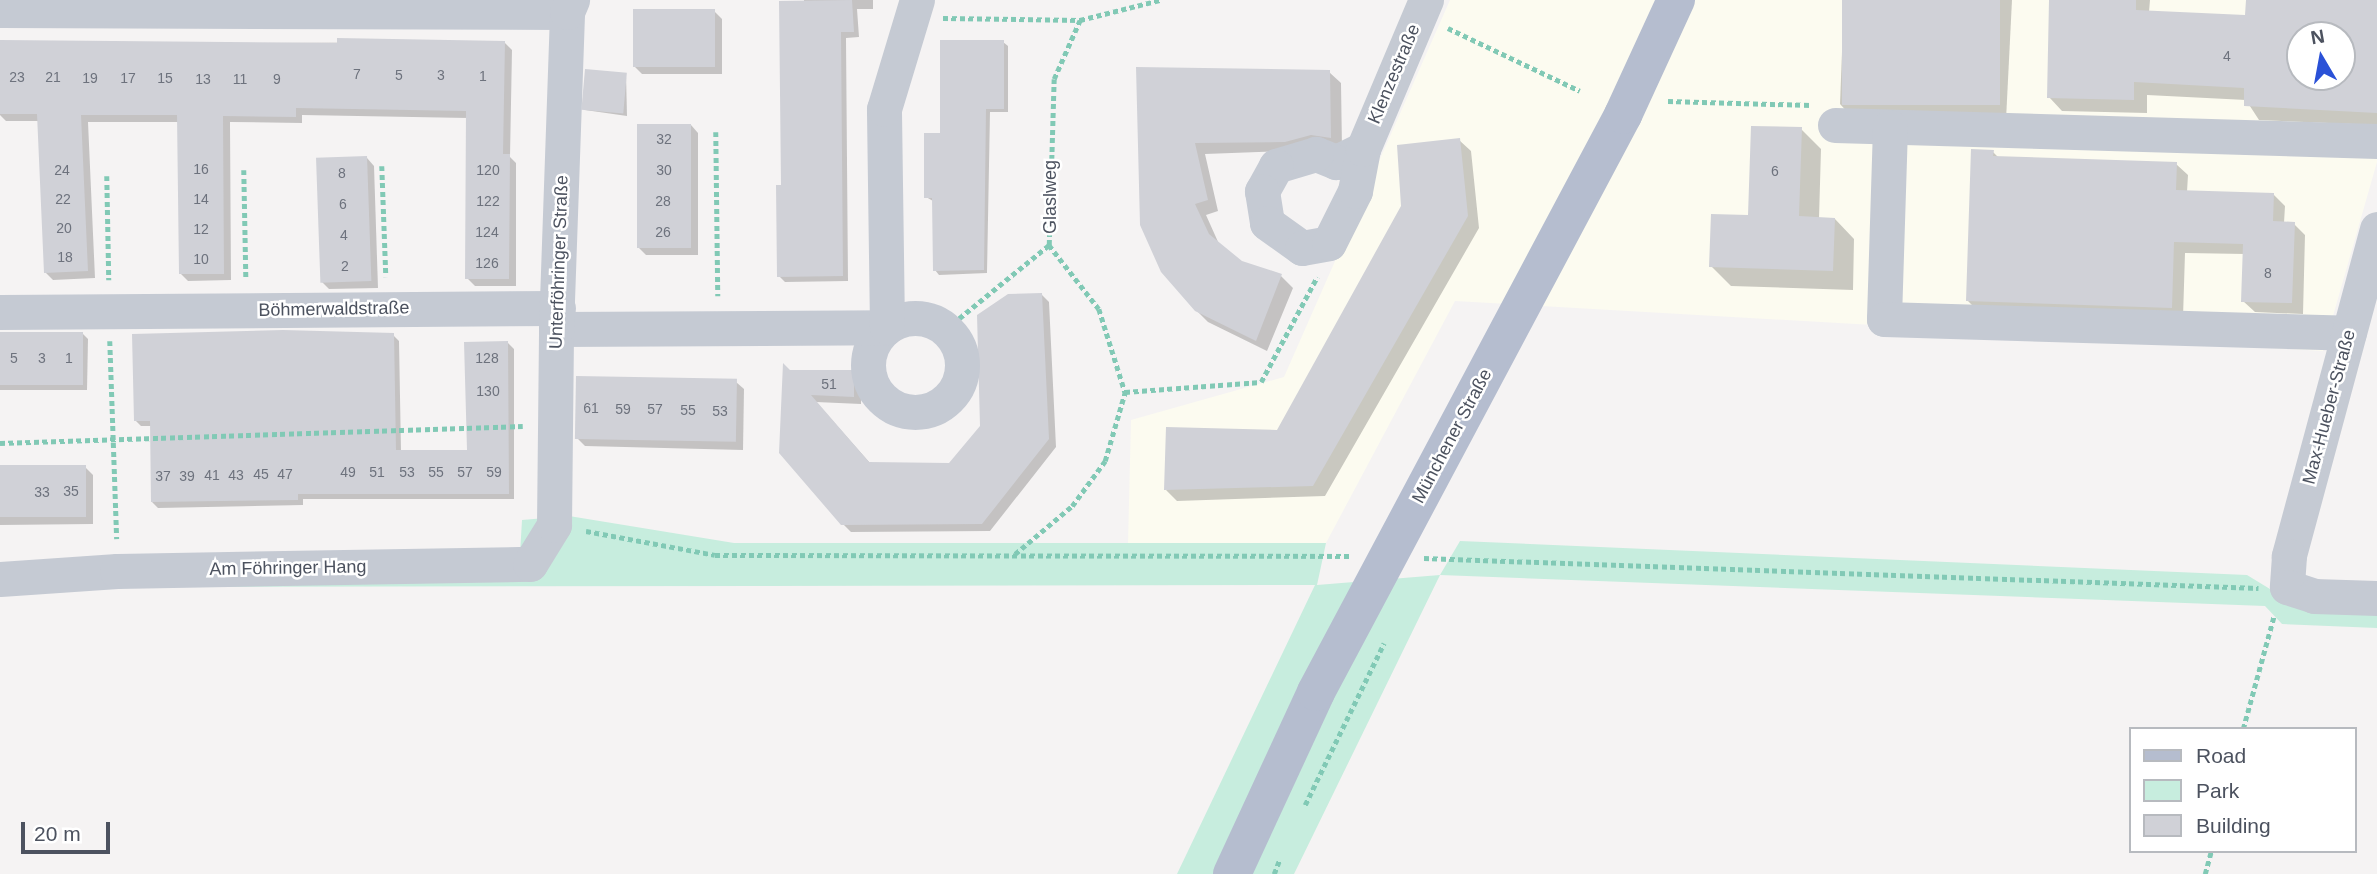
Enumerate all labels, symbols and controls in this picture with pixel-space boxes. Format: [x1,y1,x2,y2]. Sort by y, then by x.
street label: Klenzestraße [1363,21,1425,127]
north arrow [2286,21,2356,91]
text: N [2309,25,2326,48]
house number: 4 [2223,48,2231,64]
house number: 7 [353,66,361,82]
house number: 5 [395,67,403,83]
house number: 3 [437,67,445,83]
house number: 1 [479,68,487,84]
house number: 23 [9,69,25,85]
house number: 21 [45,69,61,85]
house number: 19 [82,70,98,86]
house number: 17 [120,70,136,86]
house number: 15 [157,70,173,86]
house number: 13 [195,71,211,87]
house number: 11 [233,71,247,87]
house number: 9 [273,71,281,87]
house number: 32 [656,131,672,147]
street label: Glaslweg [1039,160,1061,234]
house number: 16 [193,161,209,177]
house number: 24 [54,162,70,178]
house number: 120 [476,162,500,178]
house number: 30 [656,162,672,178]
house number: 6 [1771,163,1779,179]
house number: 8 [338,165,346,181]
street label: Unterföhringer Straße [545,175,573,349]
house number: 22 [55,191,71,207]
house number: 14 [193,191,209,207]
house number: 122 [476,193,500,209]
house number: 28 [655,193,671,209]
house number: 6 [339,196,347,212]
house number: 20 [56,220,72,236]
house number: 12 [193,221,209,237]
house number: 124 [475,224,499,240]
house number: 26 [655,224,671,240]
house number: 4 [340,227,348,243]
house number: 18 [57,249,73,265]
house number: 10 [193,251,209,267]
house number: 126 [475,255,499,271]
house number: 2 [341,258,349,274]
house number: 8 [2264,265,2272,281]
street label: Böhmerwaldstraße [258,297,410,321]
street label: Max-Hueber-Straße [2298,327,2360,487]
house number: 5 [10,350,18,366]
house number: 3 [38,350,46,366]
house number: 1 [65,350,73,366]
house number: 128 [475,350,499,366]
street label: Münchener Straße [1407,365,1497,507]
house number: 51 [821,376,837,392]
house number: 130 [476,383,500,399]
house number: 61 [583,400,599,416]
house number: 59 [615,401,631,417]
house number: 57 [647,401,663,417]
house number: 55 [680,402,696,418]
house number: 53 [712,403,728,419]
house number: 49 [340,464,356,480]
house number: 51 [369,464,385,480]
house number: 53 [399,464,415,480]
house number: 55 [428,464,444,480]
house number: 57 [457,464,473,480]
house number: 59 [486,464,502,480]
house number: 45 [253,466,269,482]
house number: 47 [277,466,293,482]
house number: 41 [204,467,220,483]
house number: 43 [228,467,244,483]
house number: 37 [155,468,171,484]
house number: 39 [179,468,195,484]
house number: 35 [63,483,79,499]
house number: 33 [34,484,50,500]
street label: Am Föhringer Hang [209,556,367,580]
legend [2128,727,2356,853]
text: Road [2196,744,2246,767]
text: Park [2196,779,2239,802]
scale bar [24,808,114,852]
text: Building [2196,814,2271,837]
text: 20 m [34,822,81,845]

